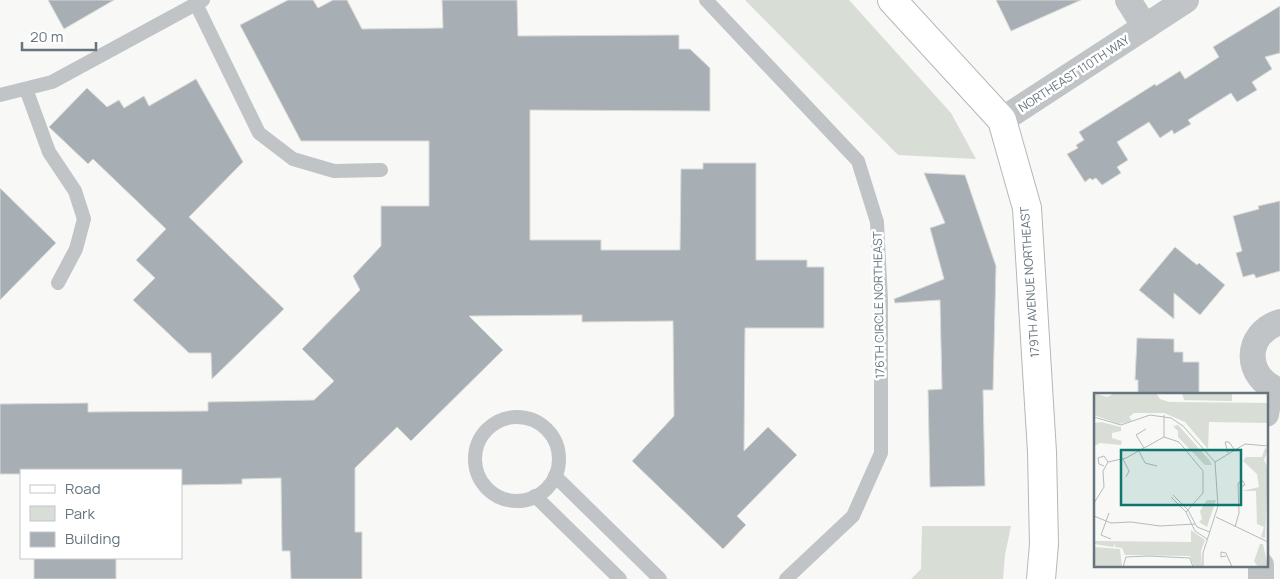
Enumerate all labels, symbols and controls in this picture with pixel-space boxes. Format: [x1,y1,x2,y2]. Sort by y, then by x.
scale bar [22,20,96,52]
text: 20 m [30,26,63,47]
street label: NORTHEAST 110TH WAY [1015,31,1133,116]
street label: 179TH AVENUE NORTHEAST [1016,205,1043,358]
street label: 176TH CIRCLE NORTHEAST [869,230,888,379]
inset map [1094,393,1268,566]
legend [20,469,182,559]
text: Road [65,478,101,499]
text: Park [65,503,95,524]
text: Building [65,528,120,549]

